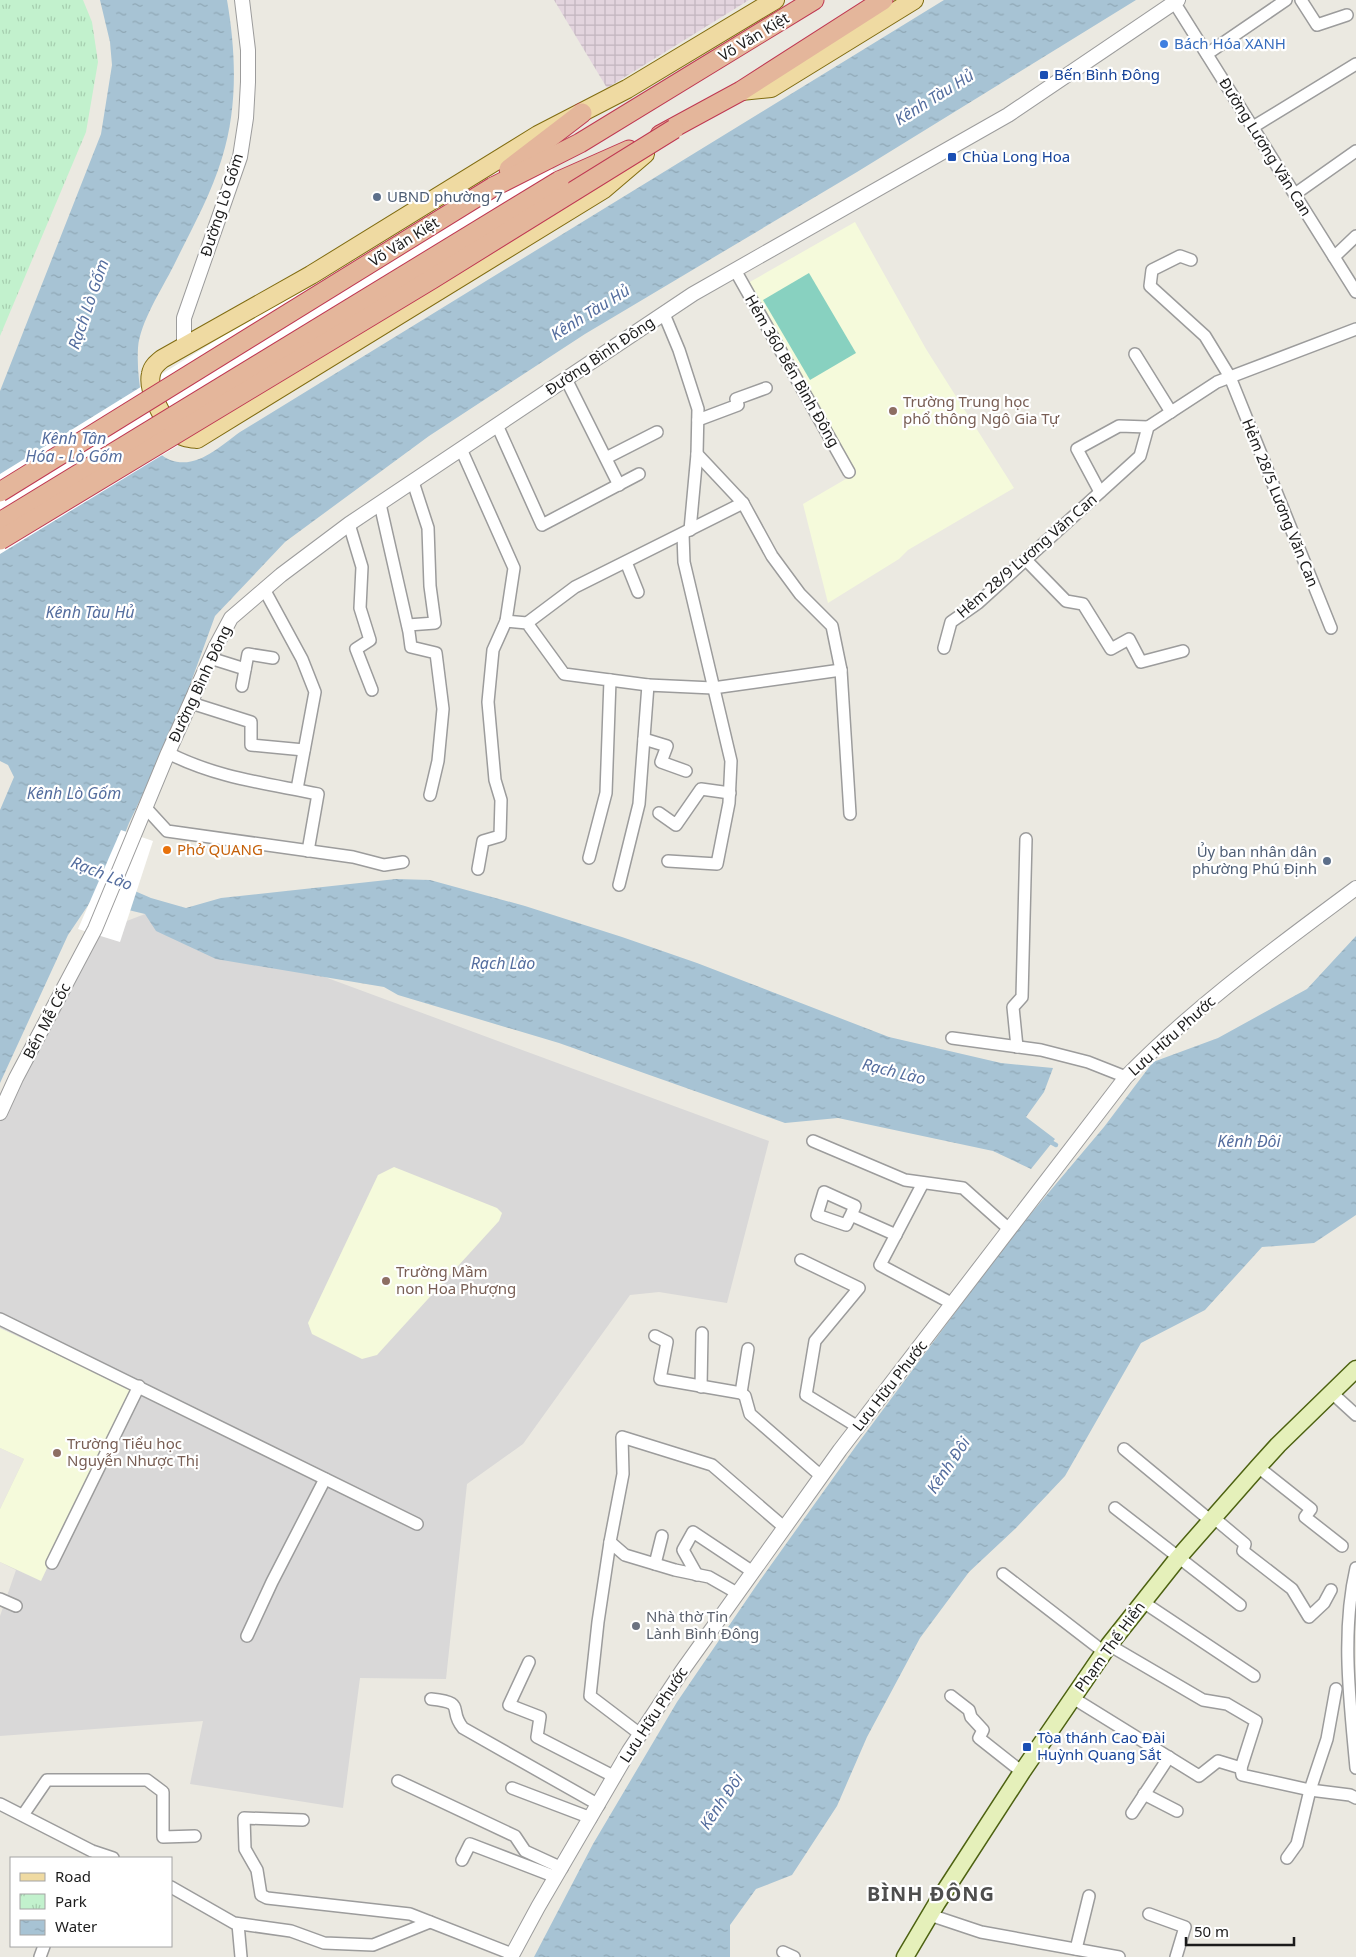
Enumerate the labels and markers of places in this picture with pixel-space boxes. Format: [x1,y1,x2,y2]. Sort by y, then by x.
place label: Bách Hóa XANH [1174,33,1286,53]
marker: Bách Hóa XANH [1158,38,1170,50]
place label: Bến Bình Đông [1054,64,1160,84]
marker: Bến Bình Đông [1038,69,1050,81]
place label: Chùa Long Hoa [962,146,1070,166]
marker: Chùa Long Hoa [946,151,958,163]
place label: UBND phường 7 [387,186,503,206]
marker: UBND phường 7 [371,191,383,203]
place label: Trường Trung học phổ thông Ngô Gia Tự [903,391,1060,428]
marker: Trường Trung học phổ thông Ngô Gia Tự [887,405,899,417]
place label: Phở QUANG [177,839,263,859]
place label: Ủy ban nhân dân phường Phú Định [1192,841,1317,878]
marker: Phở QUANG [161,844,173,856]
marker: Ủy ban nhân dân phường Phú Định [1321,855,1333,867]
place label: Trường Mầm non Hoa Phượng [396,1261,516,1298]
marker: Trường Mầm non Hoa Phượng [380,1275,392,1287]
place label: Trường Tiểu học Nguyễn Nhược Thị [67,1433,199,1470]
marker: Trường Tiểu học Nguyễn Nhược Thị [51,1447,63,1459]
place label: Nhà thờ Tin Lành Bình Đông [646,1606,759,1643]
marker: Nhà thờ Tin Lành Bình Đông [630,1620,642,1632]
place label: Tòa thánh Cao Đài Huỳnh Quang Sắt [1037,1727,1165,1764]
marker: Tòa thánh Cao Đài Huỳnh Quang Sắt [1021,1741,1033,1753]

